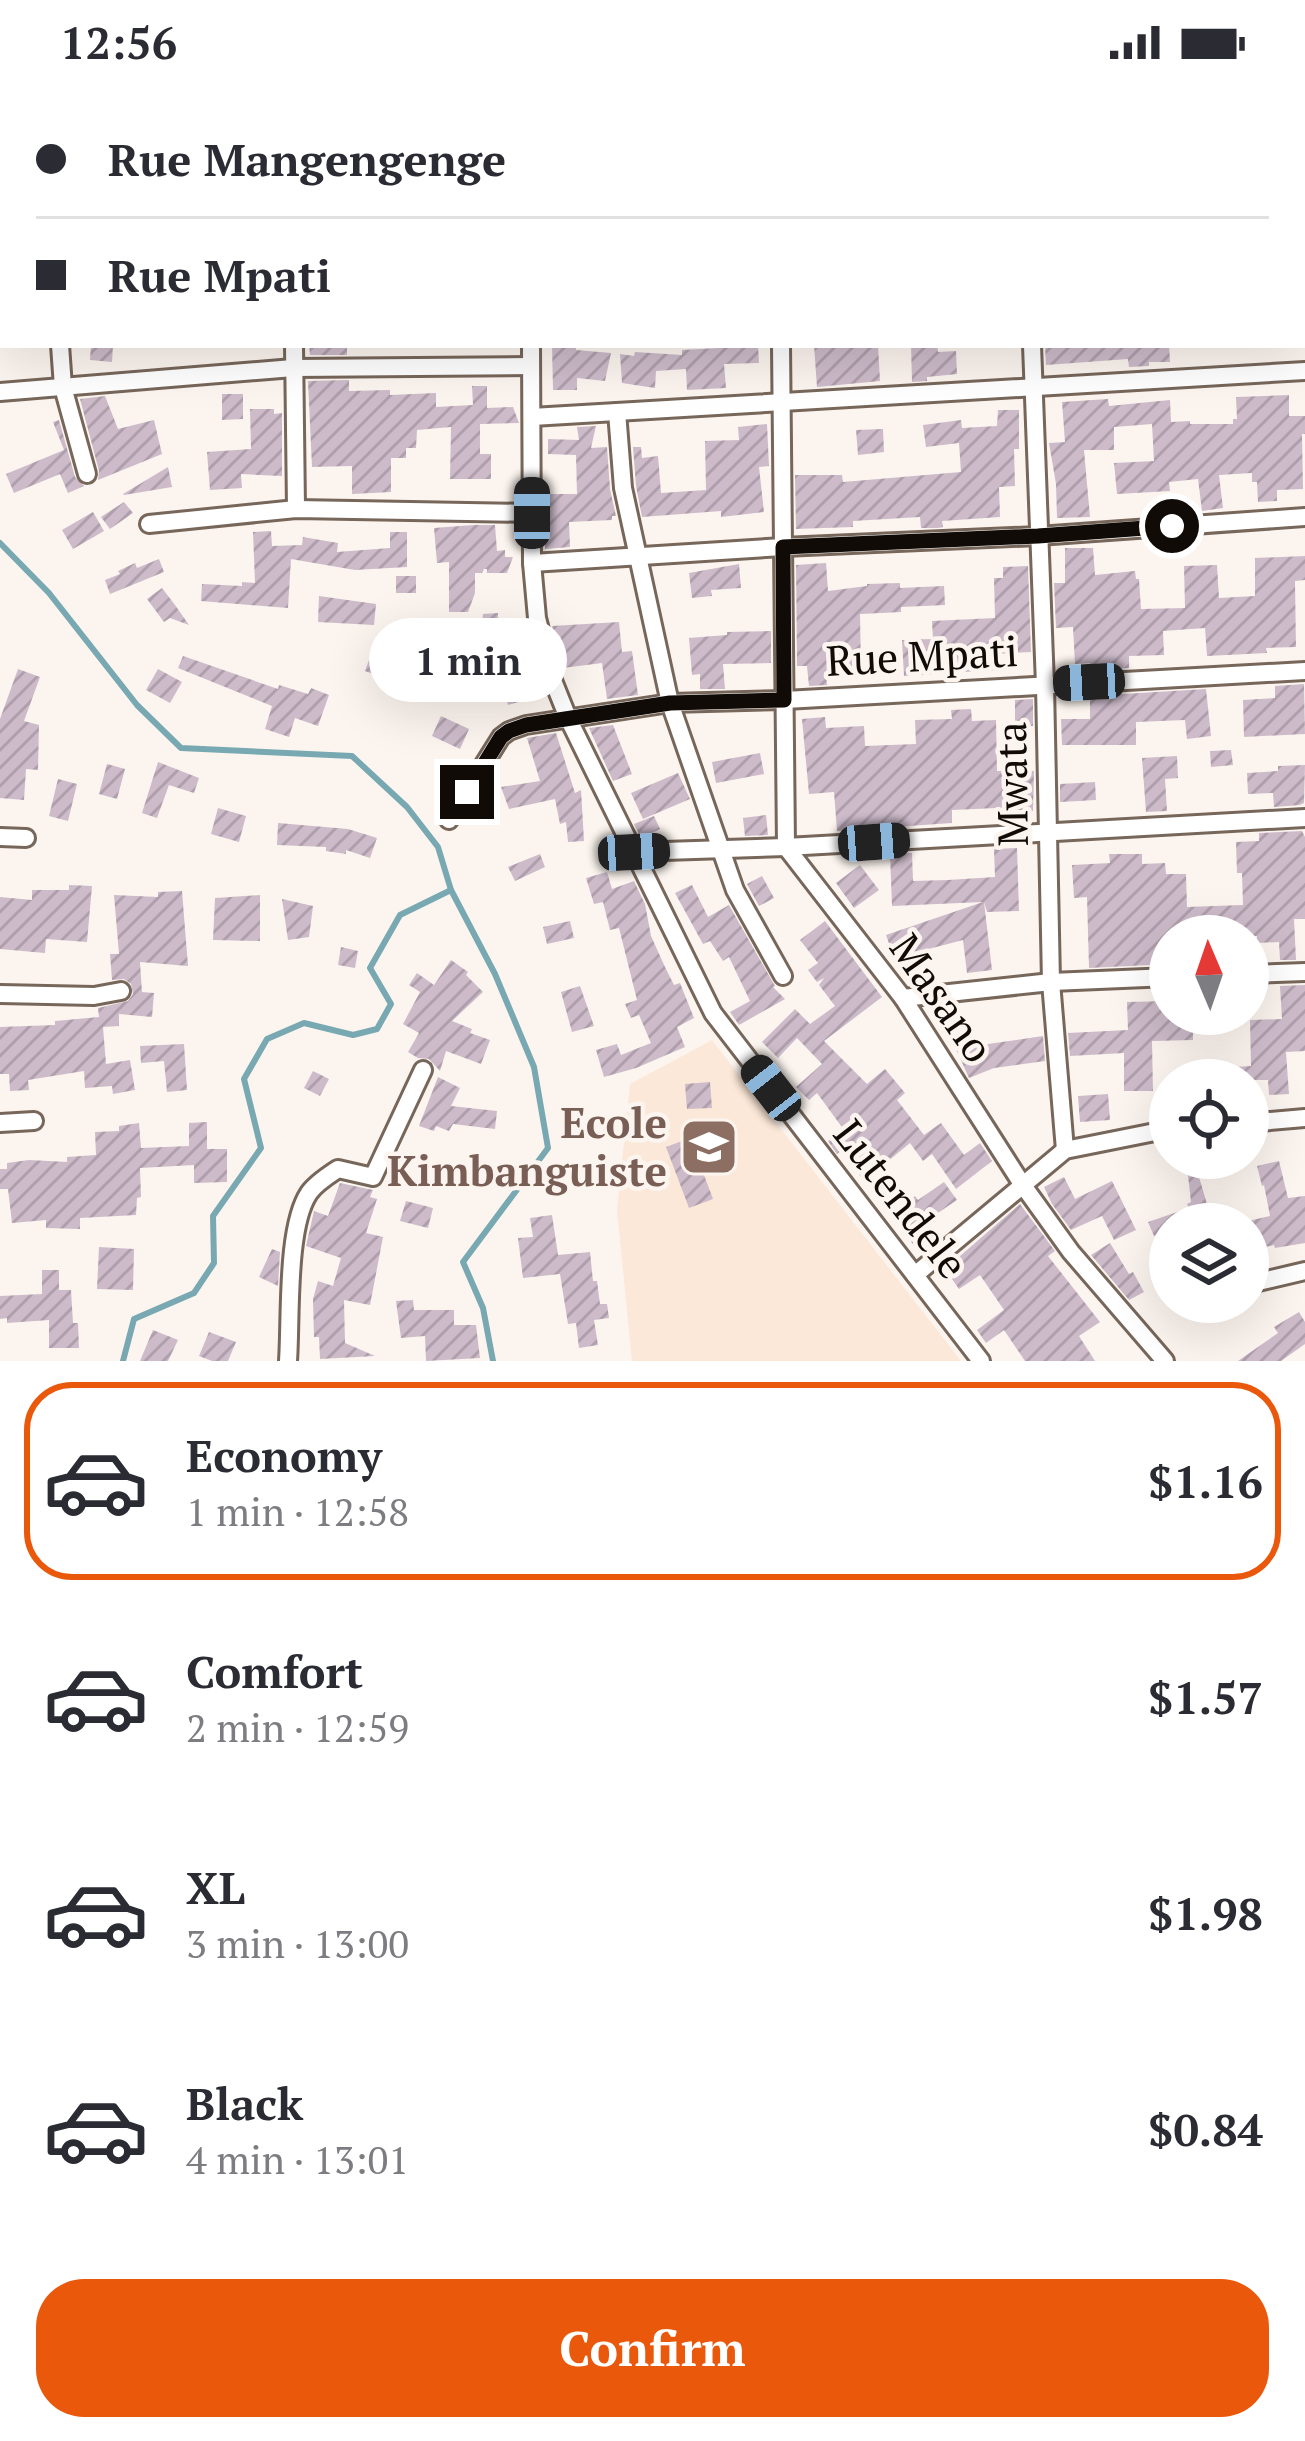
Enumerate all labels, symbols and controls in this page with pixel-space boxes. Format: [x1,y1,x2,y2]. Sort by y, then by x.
text: 12:56 [60,12,177,72]
text: Rue Mangengenge [108,129,506,189]
text: Rue Mpati [108,245,331,305]
car [514,477,550,549]
route start [1145,499,1199,553]
callout: 1 min [368,618,566,702]
street label: Rue Mpati [825,622,1019,688]
text: 1 min [415,634,521,686]
car [1052,662,1126,702]
street label: Mwata [982,721,1040,847]
route end [440,765,494,819]
car [837,822,911,862]
car [597,832,671,872]
north arrow [1149,915,1269,1035]
map controls [1149,915,1269,1323]
street label: Masano [878,922,1007,1073]
car [735,1049,807,1127]
button: locate [1149,1059,1269,1179]
place label: Ecole Kimbanguiste [387,1094,667,1198]
street label: Lutendele [822,1107,981,1289]
school or university icon: Ecole Kimbanguiste [678,1116,740,1178]
button: layers [1149,1203,1269,1323]
text: Economy [186,1425,382,1485]
icon: car [42,1427,150,1535]
text: $1.16 [1148,1451,1263,1511]
text: 1 min · 12:58 [186,1485,409,1537]
text: Comfort [186,1641,363,1701]
icon: car [42,1643,150,1751]
text: $1.57 [1148,1667,1263,1727]
text: 2 min · 12:59 [186,1701,409,1753]
text: XL [186,1857,245,1917]
icon: car [42,1859,150,1967]
text: $1.98 [1148,1883,1263,1943]
text: 3 min · 13:00 [186,1917,409,1969]
text: Black [186,2073,303,2133]
icon: car [42,2075,150,2183]
text: $0.84 [1148,2099,1263,2159]
text: 4 min · 13:01 [186,2133,409,2185]
button: Confirm [36,2279,1269,2417]

